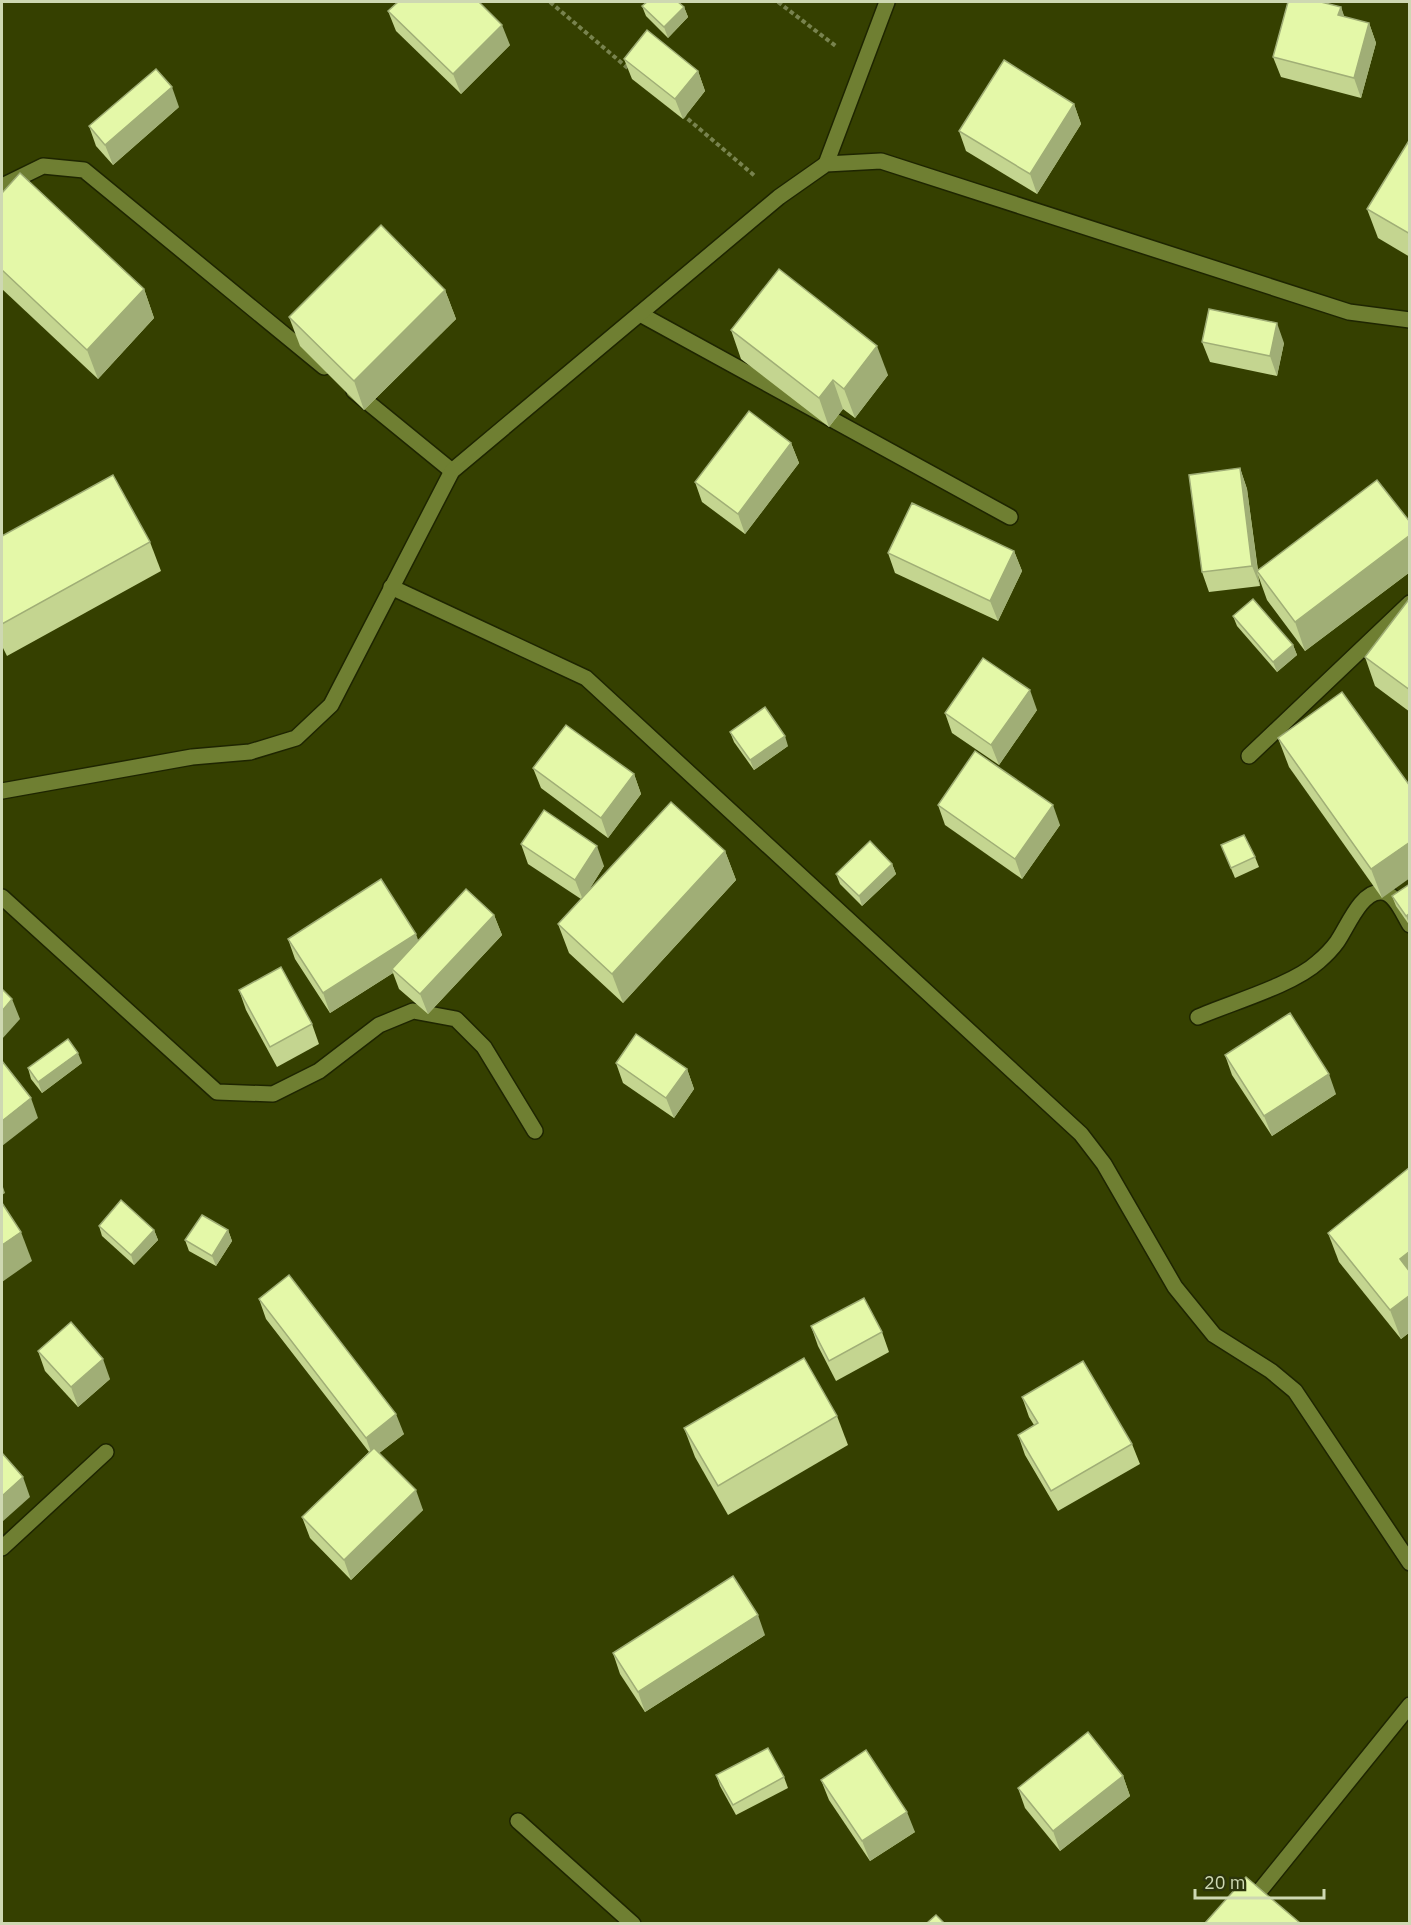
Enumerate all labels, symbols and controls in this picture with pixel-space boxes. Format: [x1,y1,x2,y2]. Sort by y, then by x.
scale bar [1195,1862,1324,1900]
text: 20 m [1204,1871,1246,1894]

